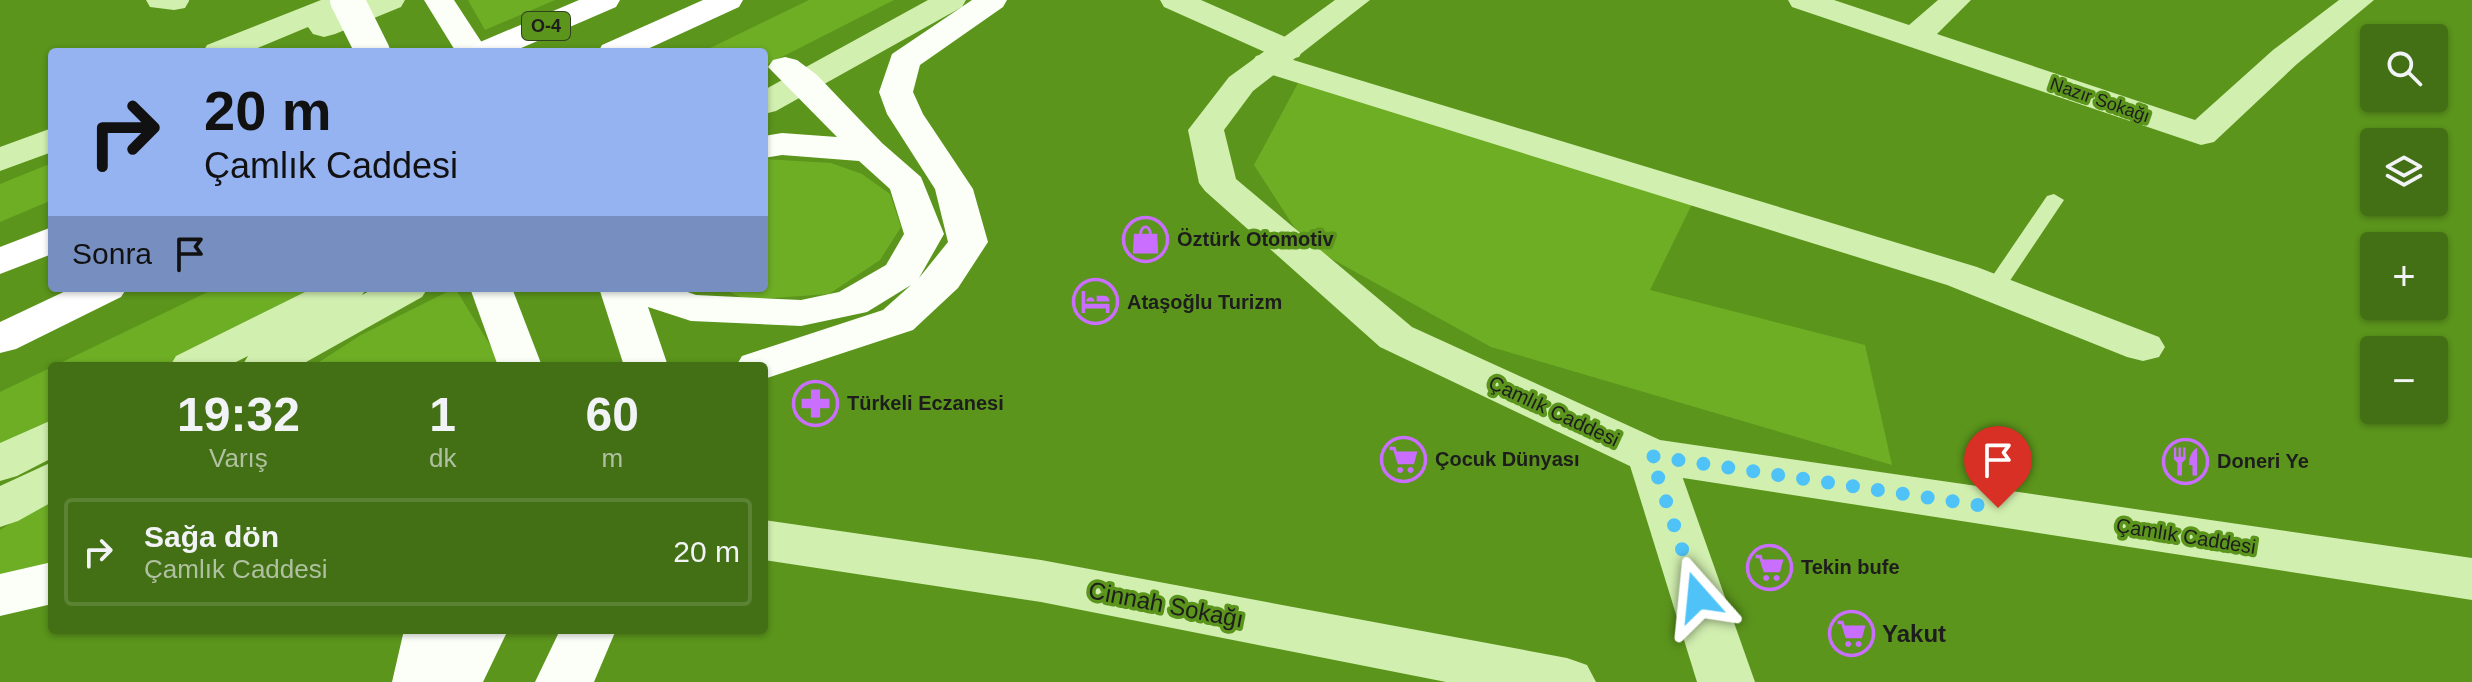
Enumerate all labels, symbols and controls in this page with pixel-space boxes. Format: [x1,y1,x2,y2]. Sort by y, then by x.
road number: O-4 [522,12,570,40]
map controls [2360,24,2448,424]
button: search [2360,24,2448,112]
street label: Nazır Sokağı [2048,74,2152,126]
text: 20 m [204,79,332,142]
icon: right [72,80,176,184]
button: layers [2360,128,2448,216]
text: Çamlık Caddesi [204,145,458,186]
shop icon: Öztürk Otomotiv [1122,215,1170,263]
place label: Öztürk Otomotiv [1177,228,1335,250]
icon: arrive [168,232,212,276]
button: + [2360,232,2448,320]
text: Sonra [72,237,152,270]
hotel icon: Ataşoğlu Turizm [1072,278,1120,326]
place label: Ataşoğlu Turizm [1127,291,1282,313]
button: − [2360,336,2448,424]
street label: Çamlık Caddesi [1485,371,1623,451]
pharmacy icon: Türkeli Eczanesi [792,379,840,427]
text: 19:32 [177,388,300,441]
text: 1 [429,388,456,441]
text: 60 [586,388,639,441]
place label: Türkeli Eczanesi [847,392,1004,414]
pin [1964,426,2032,508]
supermarket icon: Çocuk Dünyası [1380,435,1428,483]
restaurant icon: Doneri Ye [2162,437,2210,485]
icon: arrive [1976,438,2020,482]
text: Varış [209,443,268,473]
text: dk [429,443,456,473]
text: m [601,443,623,473]
place label: Çocuk Dünyası [1435,448,1579,470]
place label: Doneri Ye [2217,450,2309,472]
street label: Çamlık Caddesi [2115,514,2257,558]
text: Sağa dön [144,520,279,553]
icon: right [76,530,120,574]
text: 20 m [673,535,740,568]
supermarket icon: Tekin bufe [1746,543,1794,591]
text: Çamlık Caddesi [144,554,328,584]
position arrow [1656,555,1740,639]
place label: Tekin bufe [1801,556,1900,578]
street label: Cinnah Sokağı [1086,576,1246,633]
supermarket icon: Yakut [1827,610,1875,658]
place label: Yakut [1882,620,1946,647]

